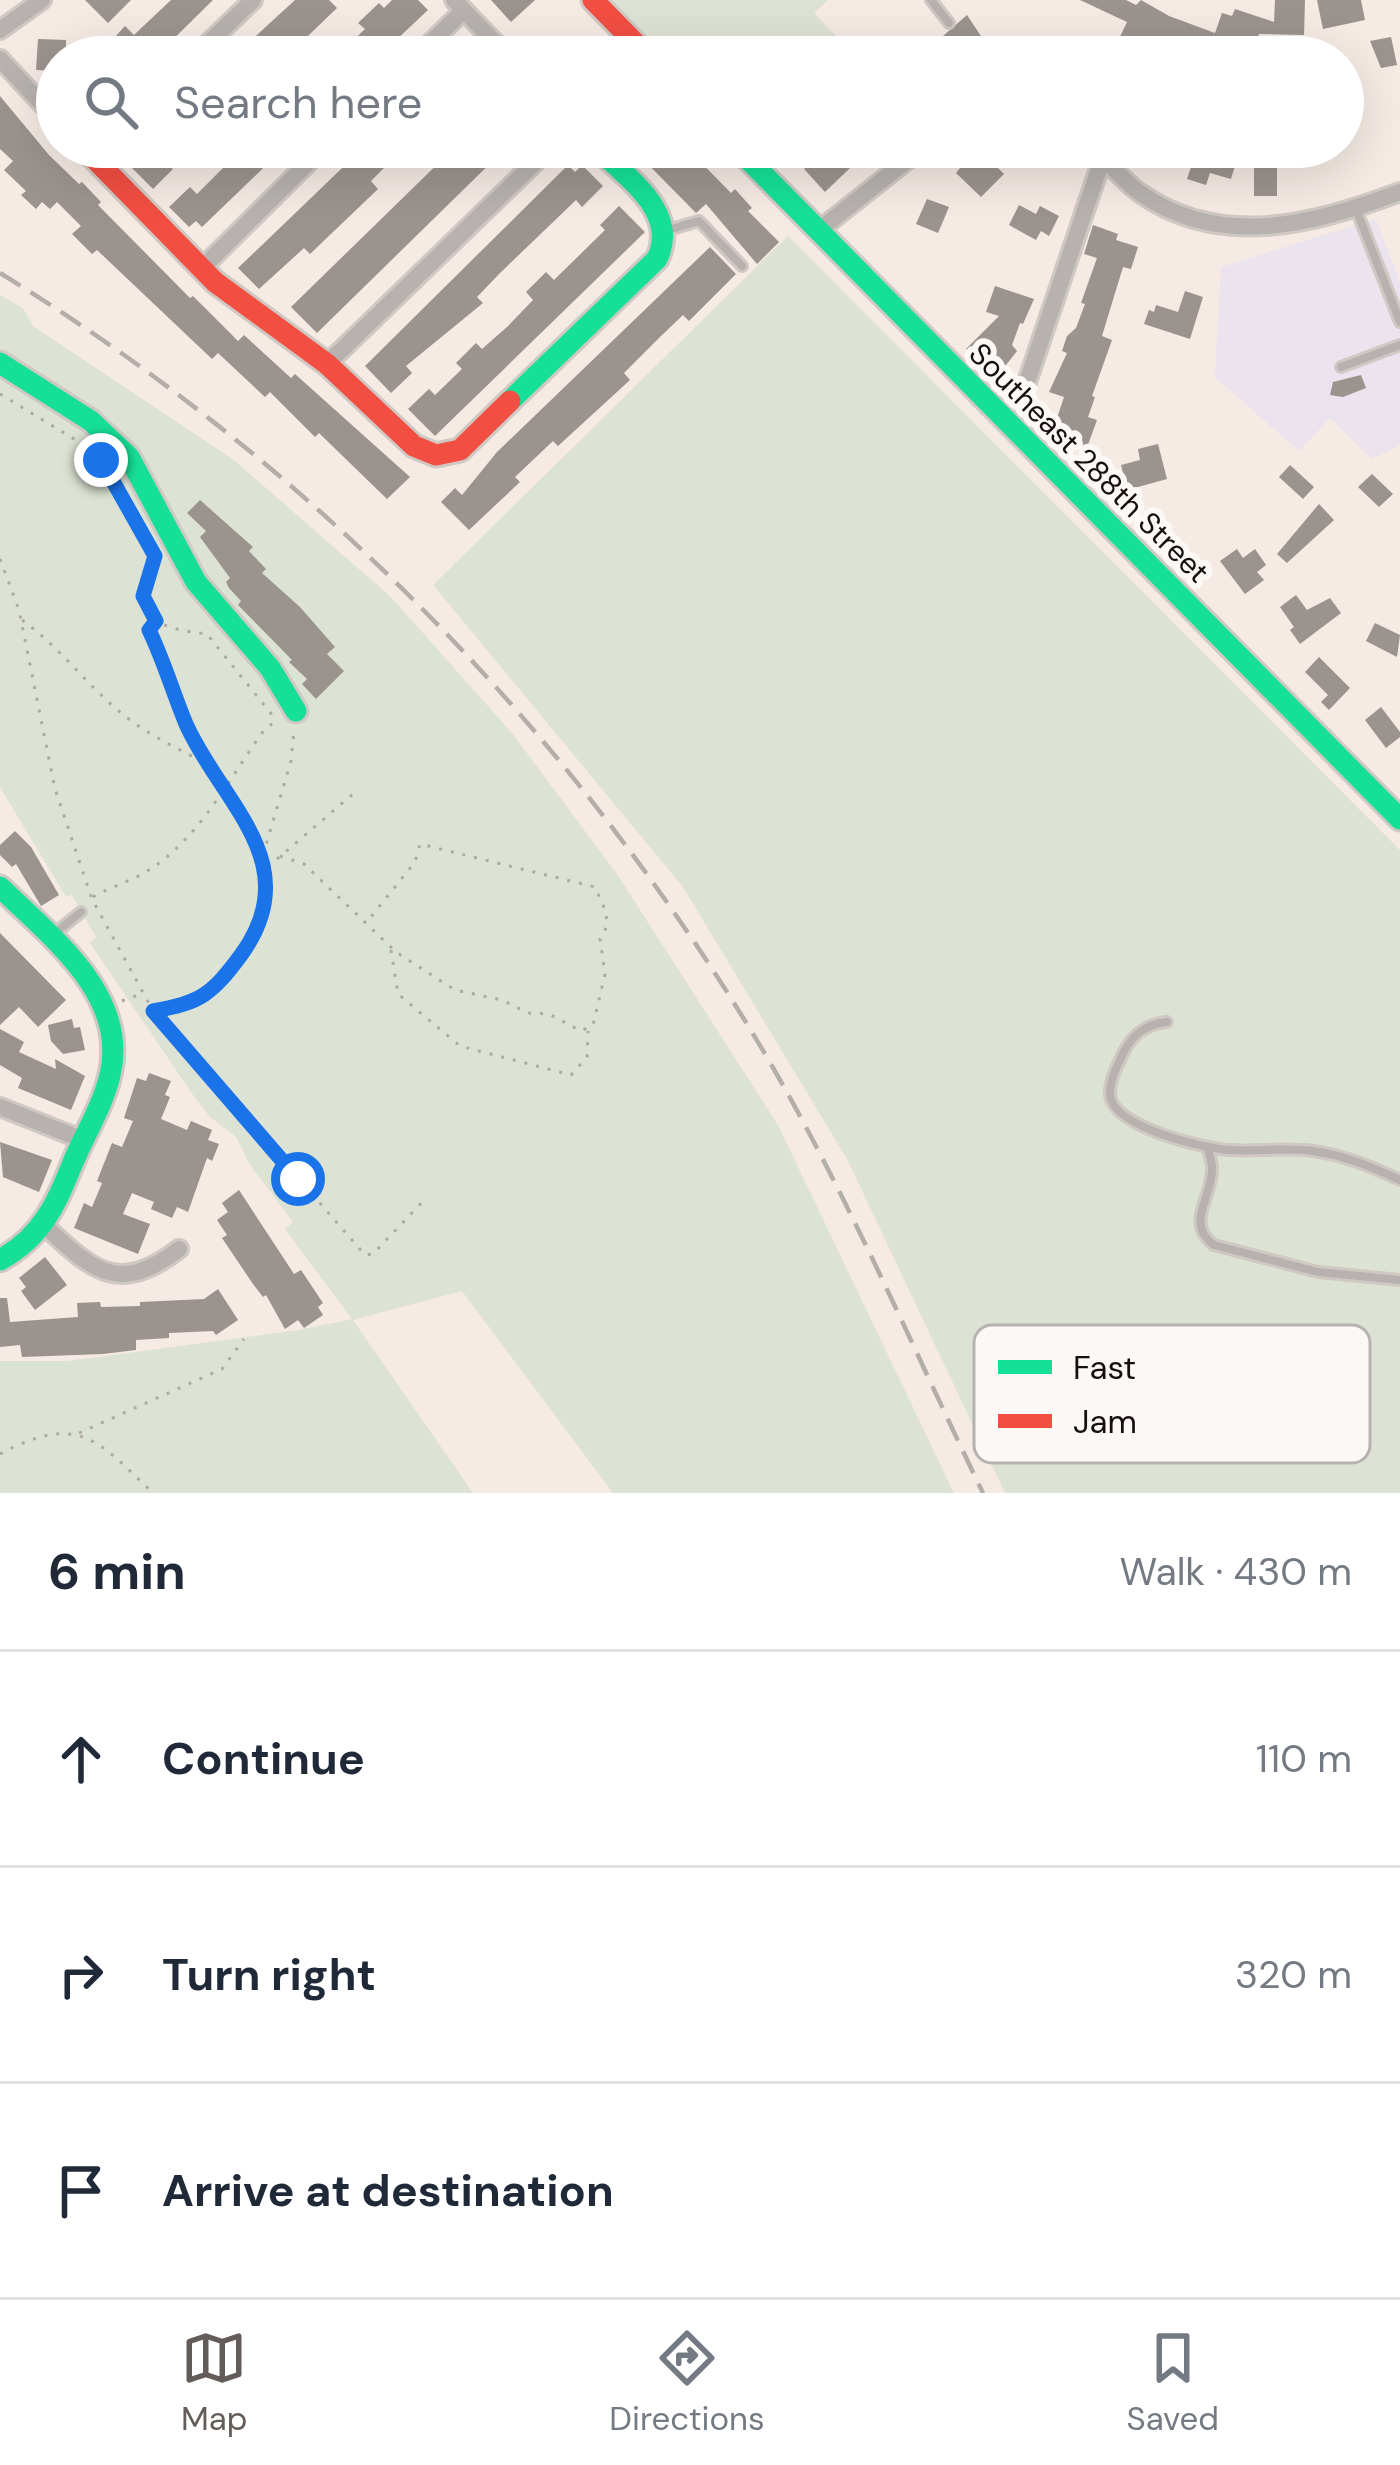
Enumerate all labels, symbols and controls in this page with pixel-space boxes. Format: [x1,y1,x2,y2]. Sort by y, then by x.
search box [36,36,1364,168]
icon: search [78,69,144,135]
text: Search here [174,73,422,132]
street label: Southeast 288th Street [961,334,1218,591]
route end [74,433,128,487]
route start [271,1152,325,1206]
legend [974,1325,1370,1463]
text: Fast [1073,1346,1136,1389]
text: Jam [1073,1400,1137,1443]
text: 6 min [48,1538,186,1605]
text: Walk · 430 m [1120,1546,1352,1597]
icon: ahead [48,1726,114,1792]
text: Continue [162,1729,365,1788]
text: 110 m [1256,1733,1352,1784]
icon: right [48,1942,114,2008]
text: Turn right [162,1945,376,2004]
text: 320 m [1235,1949,1352,2000]
icon: arrive [48,2158,114,2224]
text: Arrive at destination [162,2161,614,2220]
tab: Map [181,2325,247,2440]
tab: Directions [609,2325,765,2440]
tab: Saved [1127,2325,1219,2440]

